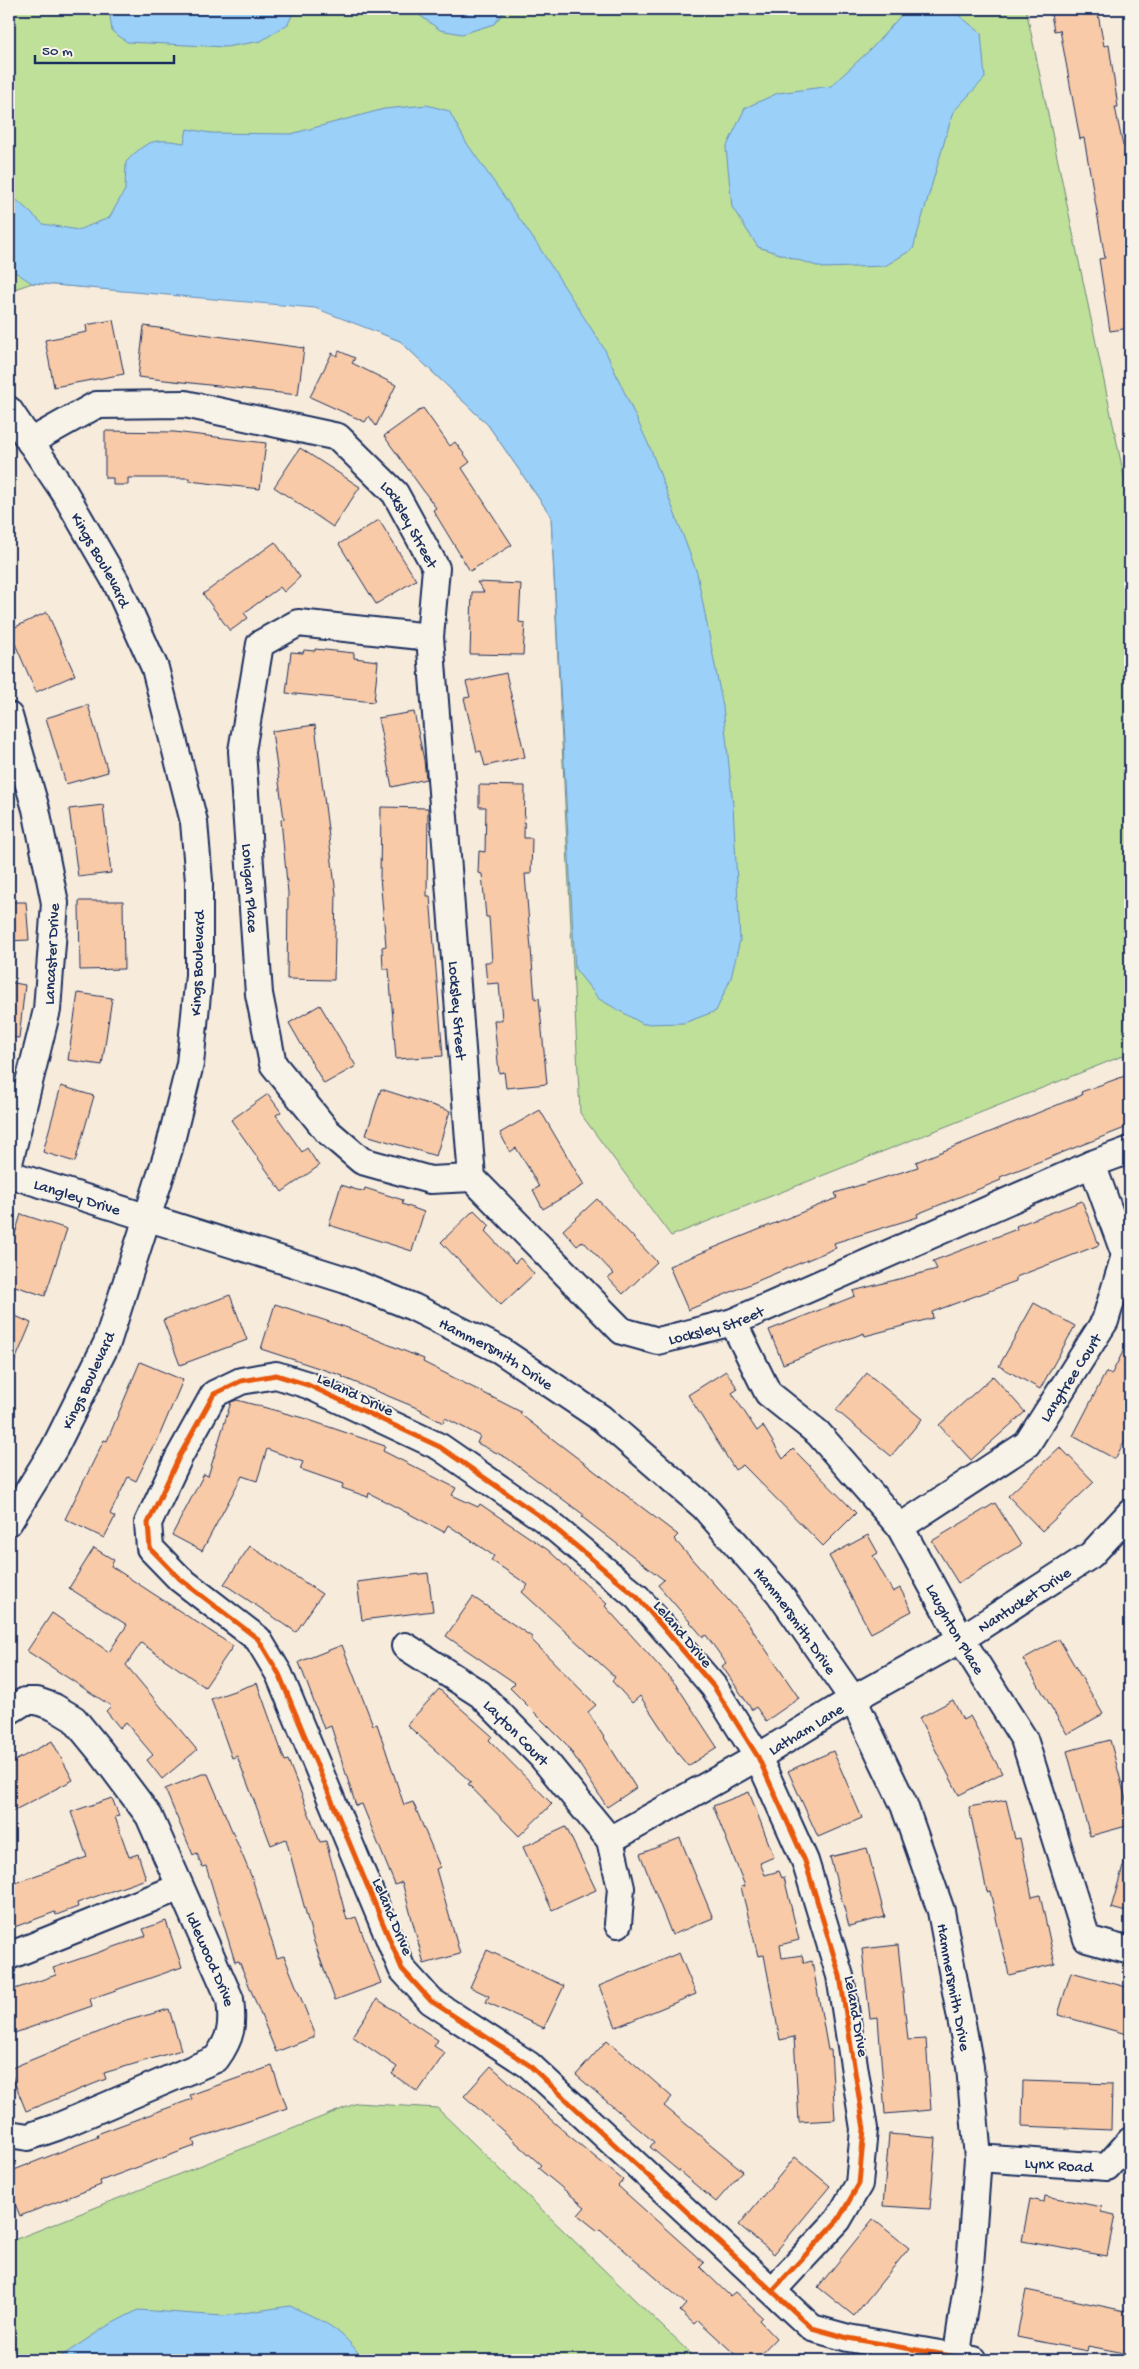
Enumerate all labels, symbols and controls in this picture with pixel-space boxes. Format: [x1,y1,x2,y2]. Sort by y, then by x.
scale bar [35,32,174,64]
text: 50 m [42,43,73,61]
street label: Locksley Street [375,478,441,574]
street label: Kings Boulevard [65,510,133,613]
street label: Lonigan Place [235,843,261,934]
street label: Lancaster Drive [41,902,66,1005]
street label: Kings Boulevard [188,908,211,1016]
street label: Locksley Street [442,960,469,1062]
street label: Langley Drive [31,1176,123,1222]
street label: Locksley Street [667,1303,769,1351]
street label: Hammersmith Drive [435,1315,556,1396]
street label: Kings Boulevard [59,1328,122,1433]
street label: Langtree Court [1037,1330,1108,1427]
street label: Leland Drive [313,1370,396,1422]
street label: Hammersmith Drive [747,1564,839,1680]
street label: Nantucket Drive [975,1564,1076,1639]
street label: Laughton Place [920,1582,987,1680]
street label: Leland Drive [648,1598,715,1673]
street label: Layton Court [478,1697,552,1772]
street label: Latham Lane [766,1701,849,1761]
street label: Leland Drive [366,1876,416,1960]
street label: Idlewood Drive [180,1910,237,2008]
street label: Hammersmith Drive [931,1922,973,2054]
street label: Leland Drive [838,1974,871,2059]
street label: Lynx Road [1024,2155,1095,2179]

